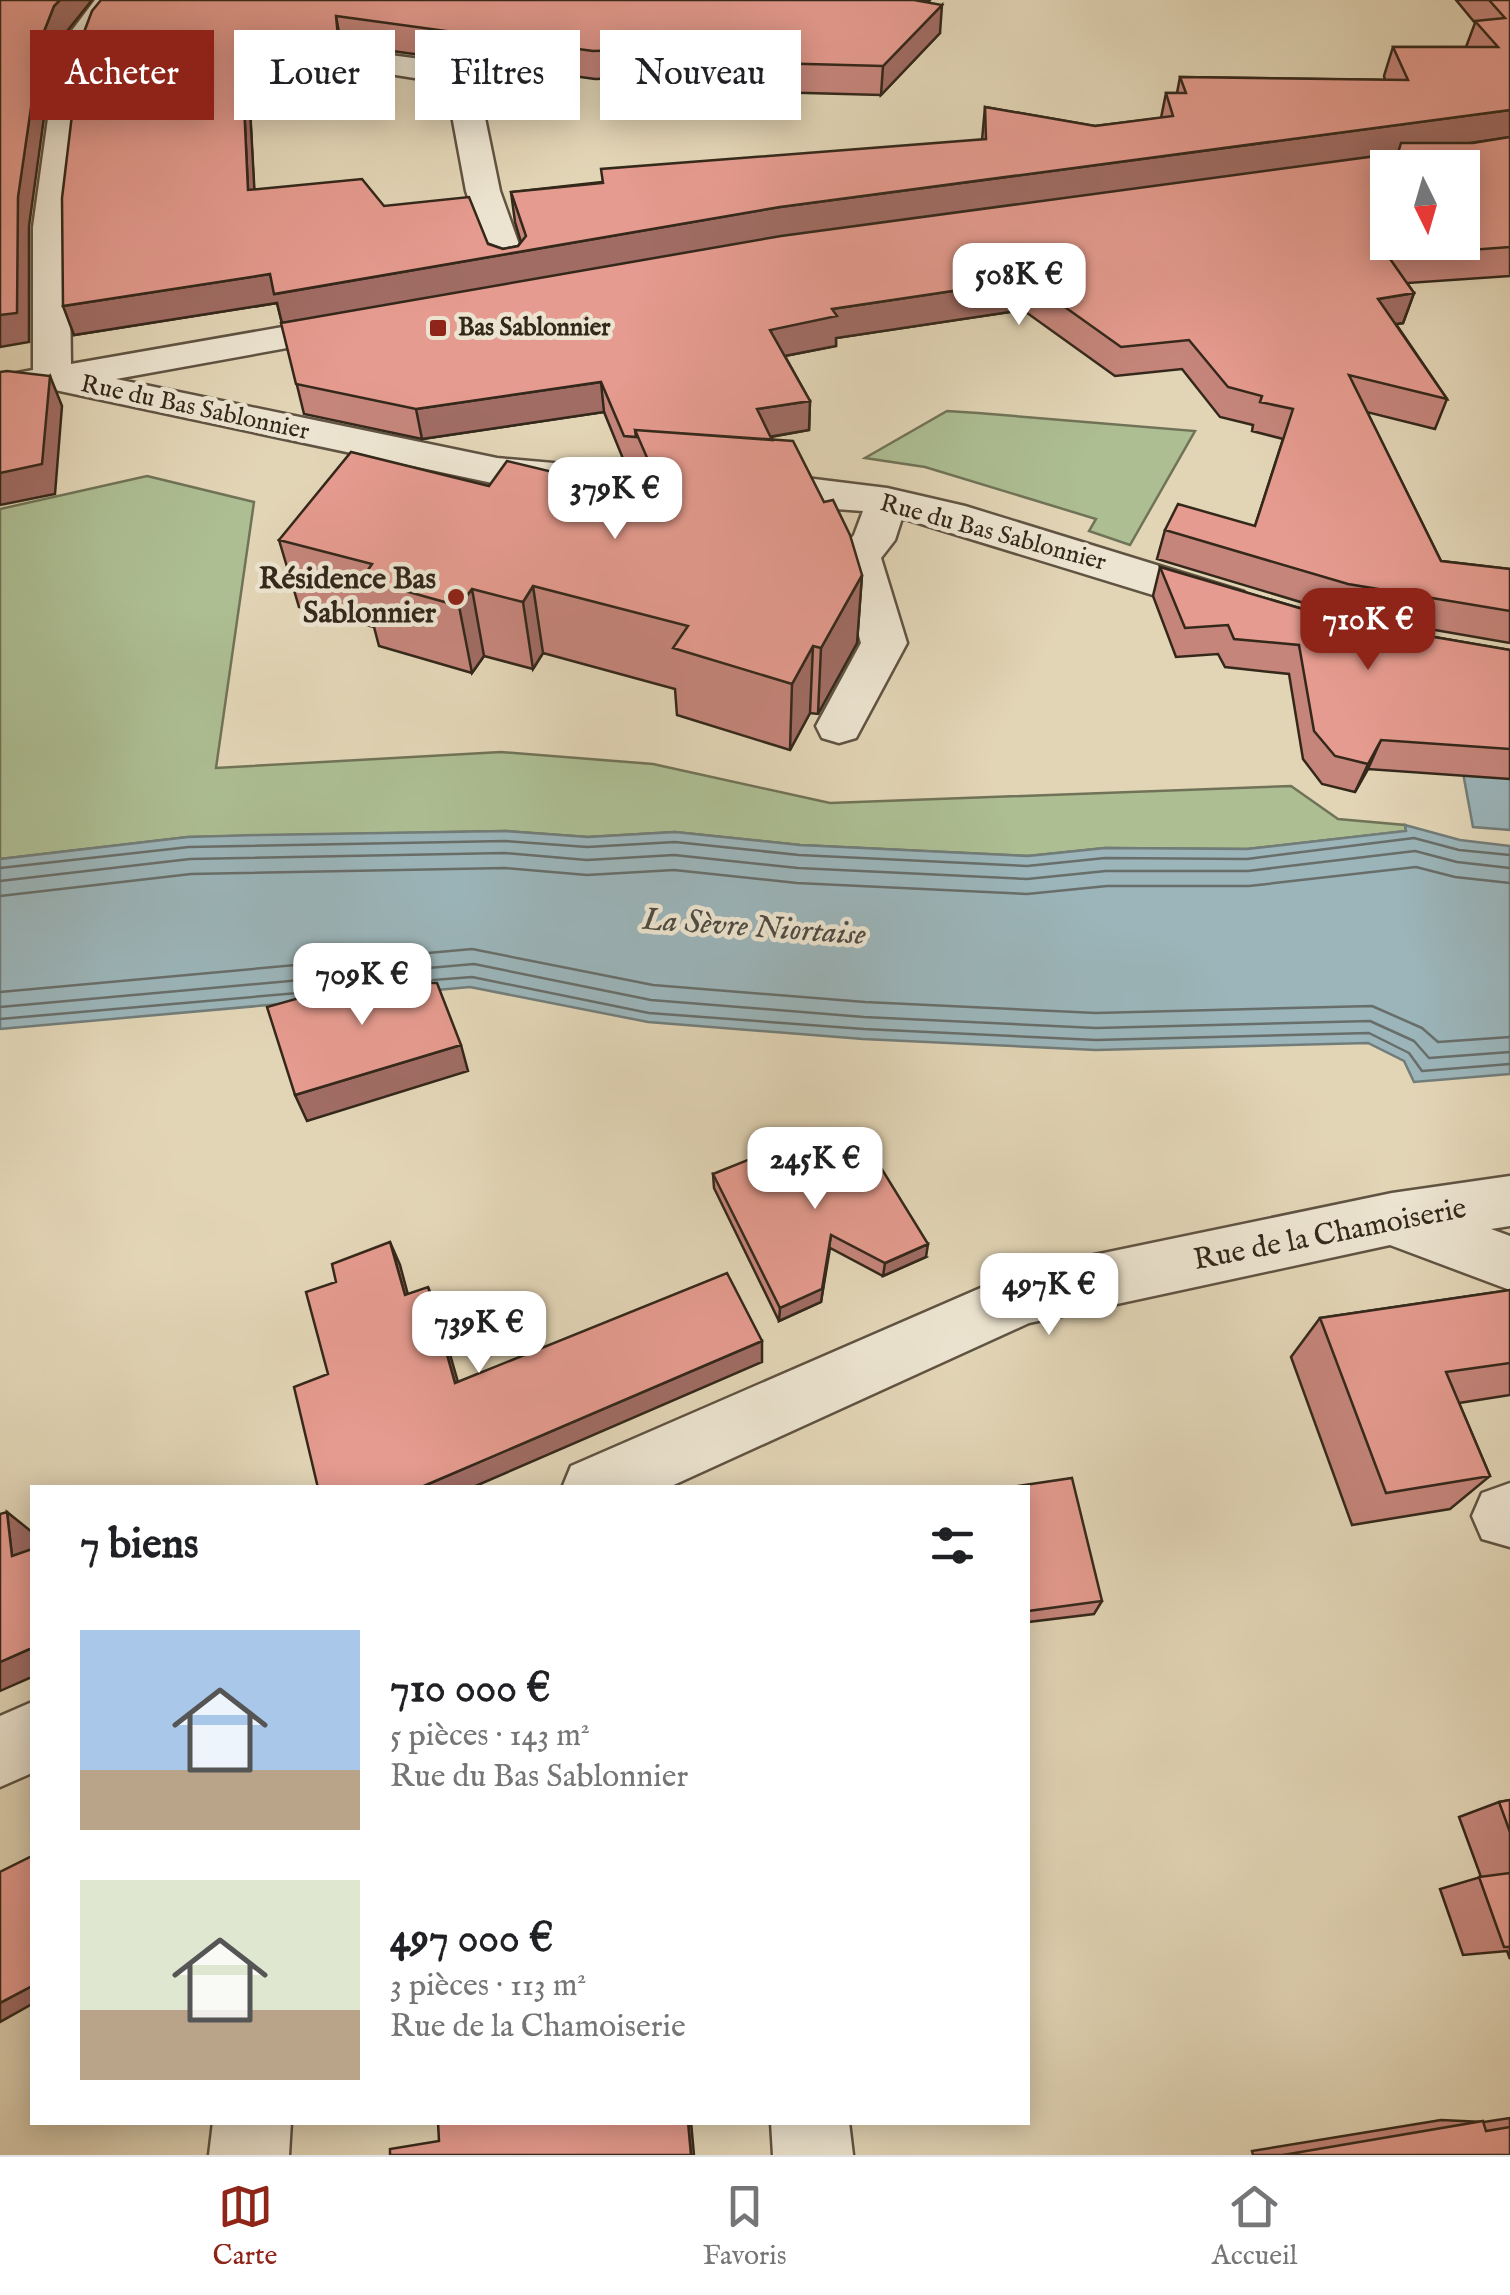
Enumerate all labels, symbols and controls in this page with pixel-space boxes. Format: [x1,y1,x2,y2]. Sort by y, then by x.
chip: Acheter [30,30,214,120]
chip: Louer [234,30,395,120]
chip: Filtres [415,30,580,120]
chip: Nouveau [600,30,801,120]
north arrow [1370,150,1480,260]
map controls [1370,150,1480,260]
pin: 508K € [938,243,1100,328]
text: 508K € [975,255,1063,296]
place label: Bas Sablonnier [458,312,611,344]
marker: Bas Sablonnier [427,317,449,339]
street label: Rue du Bas Sablonnier [78,368,312,448]
pin: 379K € [534,457,696,542]
text: 379K € [570,469,660,510]
street label: Rue du Bas Sablonnier [876,487,1110,579]
place label: Résidence Bas Sablonnier [259,561,437,633]
marker: Résidence Bas Sablonnier [445,586,467,608]
pin: 710K € [1287,588,1449,673]
text: 710K € [1322,600,1414,641]
water label: La Sèvre Niortaise [640,900,867,956]
pin: 709K € [281,943,443,1028]
text: 709K € [315,955,409,996]
pin: 245K € [734,1127,896,1212]
text: 245K € [769,1139,861,1180]
street label: Rue de la Chamoiserie [1190,1190,1470,1280]
pin: 497K € [968,1253,1130,1338]
text: 497K € [1002,1265,1096,1306]
pin: 739K € [398,1291,560,1376]
text: 739K € [434,1303,524,1344]
icon: filters [925,1518,980,1573]
text: 7 biens [80,1519,199,1572]
text: 710 000 € [390,1663,551,1716]
icon: home [160,1670,280,1790]
text: 5 pièces · 143 m² [390,1716,590,1757]
text: Rue du Bas Sablonnier [390,1757,688,1798]
text: 497 000 € [390,1913,553,1966]
icon: home [160,1920,280,2040]
text: 3 pièces · 113 m² [390,1966,586,2007]
text: Rue de la Chamoiserie [390,2007,686,2048]
tab: Carte [213,2179,277,2274]
tab: Favoris [703,2179,787,2274]
tab: Accueil [1212,2179,1297,2274]

